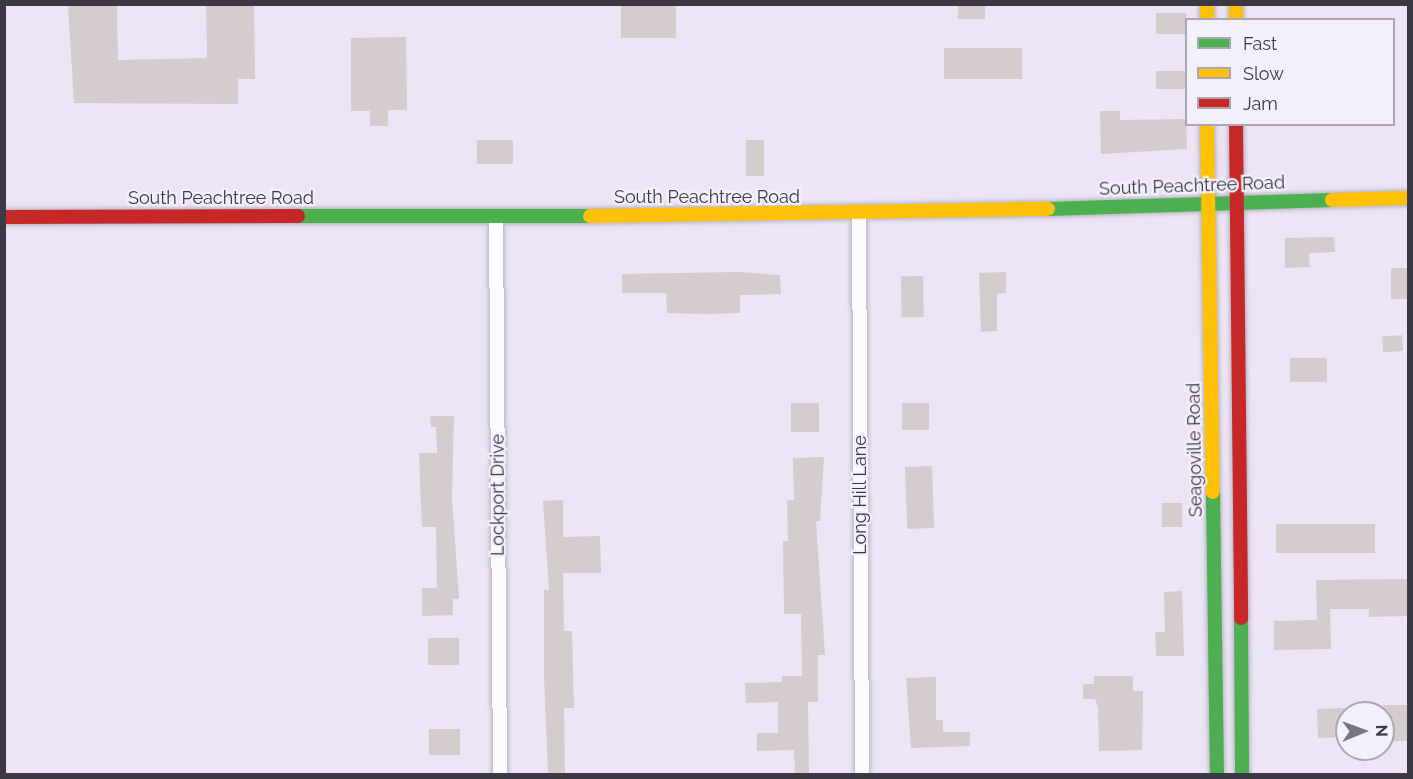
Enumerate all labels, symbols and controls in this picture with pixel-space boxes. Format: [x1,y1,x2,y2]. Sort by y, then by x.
legend [1185,18,1395,126]
text: Fast [1243,33,1277,54]
text: Slow [1243,63,1284,84]
text: Jam [1243,93,1278,114]
street label: South Peachtree Road [1099,172,1285,200]
street label: South Peachtree Road [614,186,800,208]
street label: South Peachtree Road [128,187,314,209]
street label: Seagoville Road [1183,383,1207,517]
street label: Lockport Drive [487,434,509,556]
street label: Long Hill Lane [849,435,871,555]
north arrow [1335,701,1395,761]
text: N [1372,724,1391,737]

